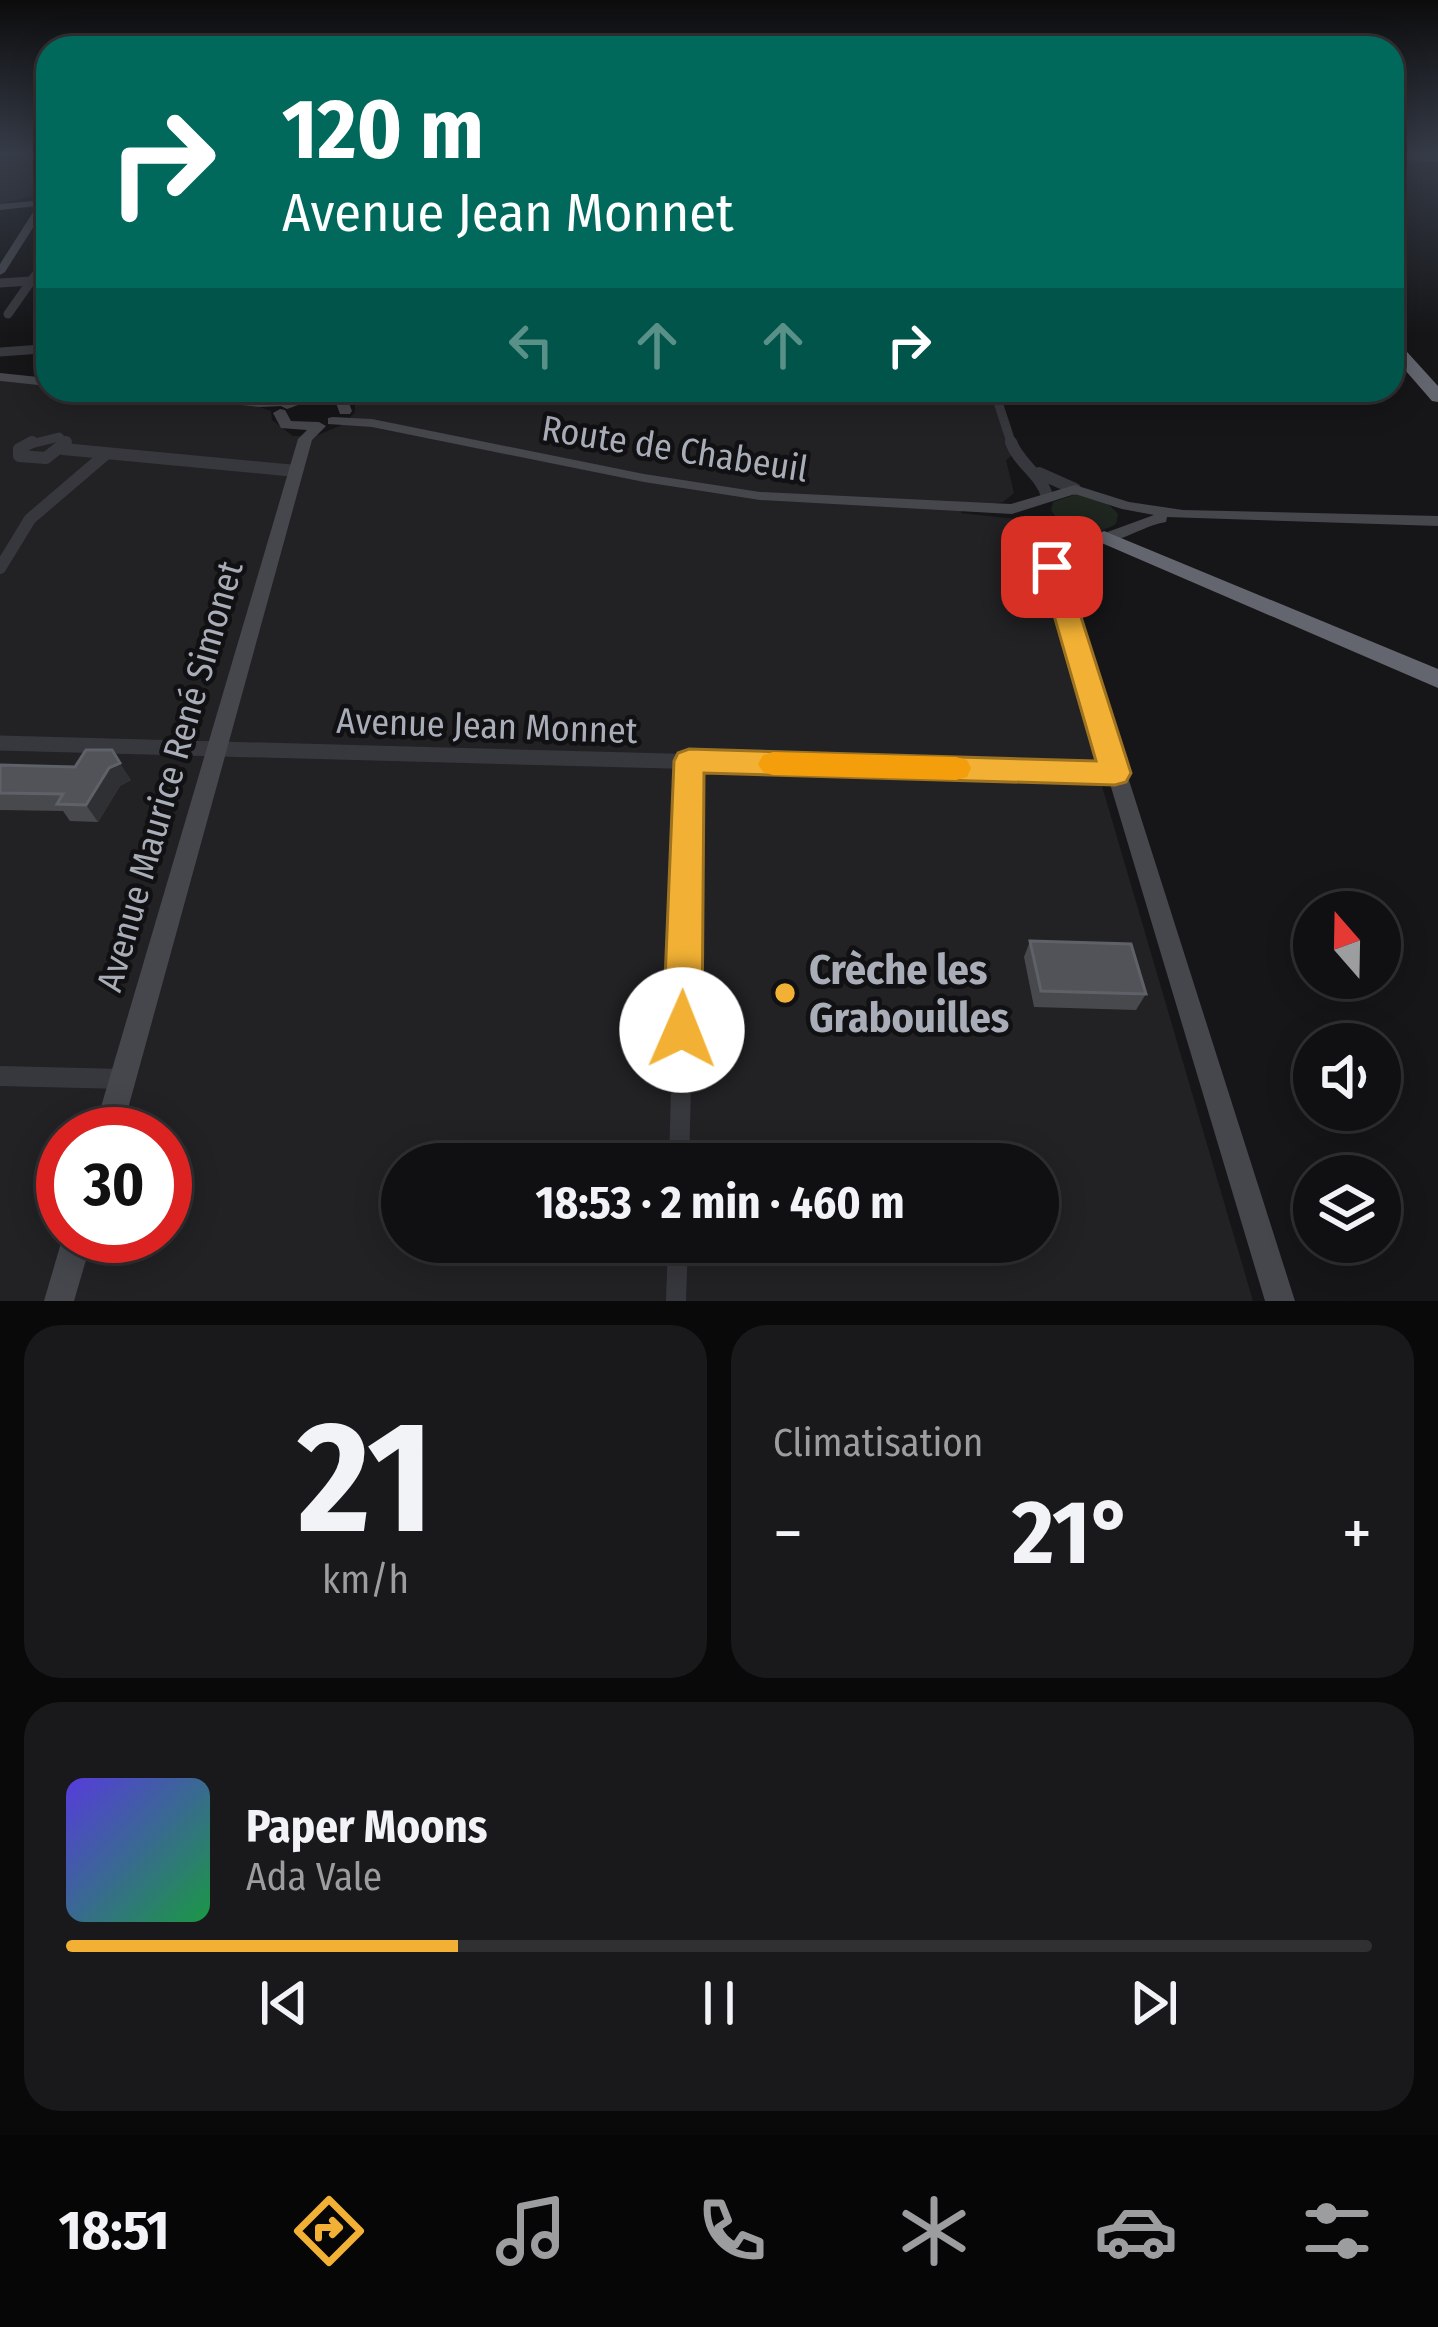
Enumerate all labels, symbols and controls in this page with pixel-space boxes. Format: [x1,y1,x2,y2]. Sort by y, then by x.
text: 120 m [282,79,484,180]
icon: right [84,84,240,240]
text: Avenue Jean Monnet [282,181,734,245]
icon: left [498,312,564,378]
icon: ahead [624,312,690,378]
icon: ahead [750,312,816,378]
icon: right [876,312,942,378]
street label: Route de Chabeuil [539,406,811,492]
pin [1001,516,1103,618]
icon: arrive [1019,534,1085,600]
street label: Avenue Maurice René Simonet [87,556,253,996]
street label: Avenue Jean Monnet [336,699,638,753]
north arrow [1293,891,1401,999]
map controls [1293,891,1401,1263]
place label: Crèche les Grabouilles [809,945,1009,1043]
position arrow [619,967,745,1093]
marker: Crèche les Grabouilles [772,980,798,1006]
button: sound [1293,1023,1401,1131]
speed limit sign: 30 [36,1107,192,1263]
button: layers [1293,1155,1401,1263]
text: 18:53 · 2 min · 460 m [535,1176,905,1230]
text: 21 [298,1385,433,1572]
text: Climatisation [773,1420,983,1466]
text: 21° [1012,1479,1133,1587]
text: − [773,1494,803,1573]
text: + [1342,1494,1372,1573]
text: km/h [322,1557,409,1603]
text: Paper Moons [246,1800,488,1854]
text: Ada Vale [246,1854,382,1900]
icon: previous [251,1970,317,2036]
icon: pause [686,1970,752,2036]
icon: next [1121,1970,1187,2036]
icon: directions [287,2189,371,2273]
icon: music [489,2189,573,2273]
icon: phone [690,2189,774,2273]
icon: climate [892,2189,976,2273]
icon: car [1094,2189,1178,2273]
icon: filters [1295,2189,1379,2273]
text: 18:51 [59,2199,169,2263]

